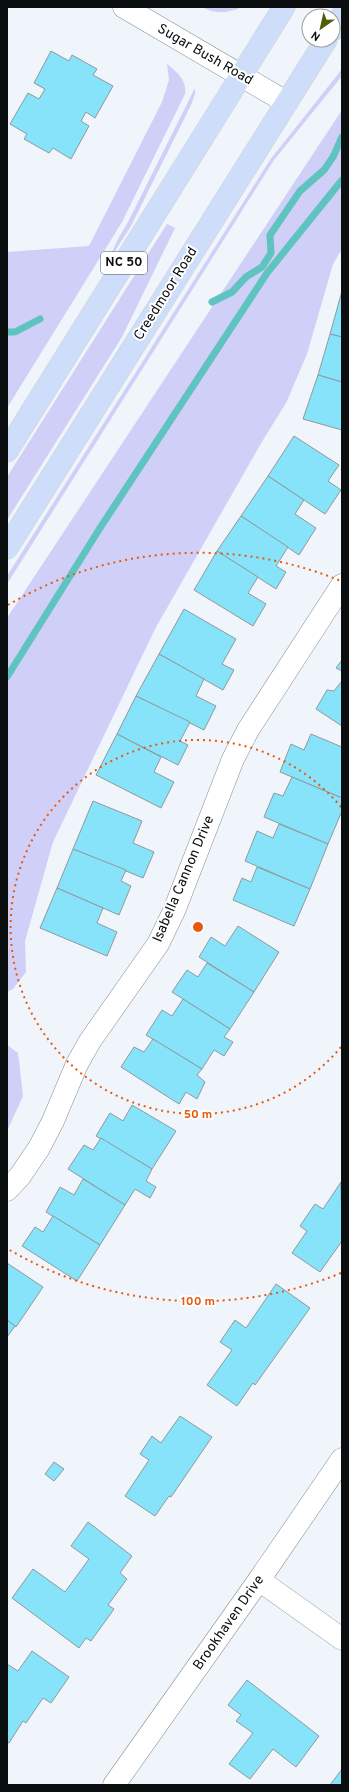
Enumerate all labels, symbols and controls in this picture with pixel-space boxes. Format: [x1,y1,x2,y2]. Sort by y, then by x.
north arrow [301,8,341,48]
street label: Sugar Bush Road [154,21,256,89]
text: N [309,27,323,43]
street label: Creedmoor Road [131,244,201,344]
road number: NC 50 [101,252,147,274]
street label: Isabella Cannon Drive [150,813,218,945]
centre of rings [191,920,205,934]
text: 50 m [184,1107,212,1123]
text: 100 m [181,1294,215,1310]
street label: Brookhaven Drive [190,1572,268,1674]

